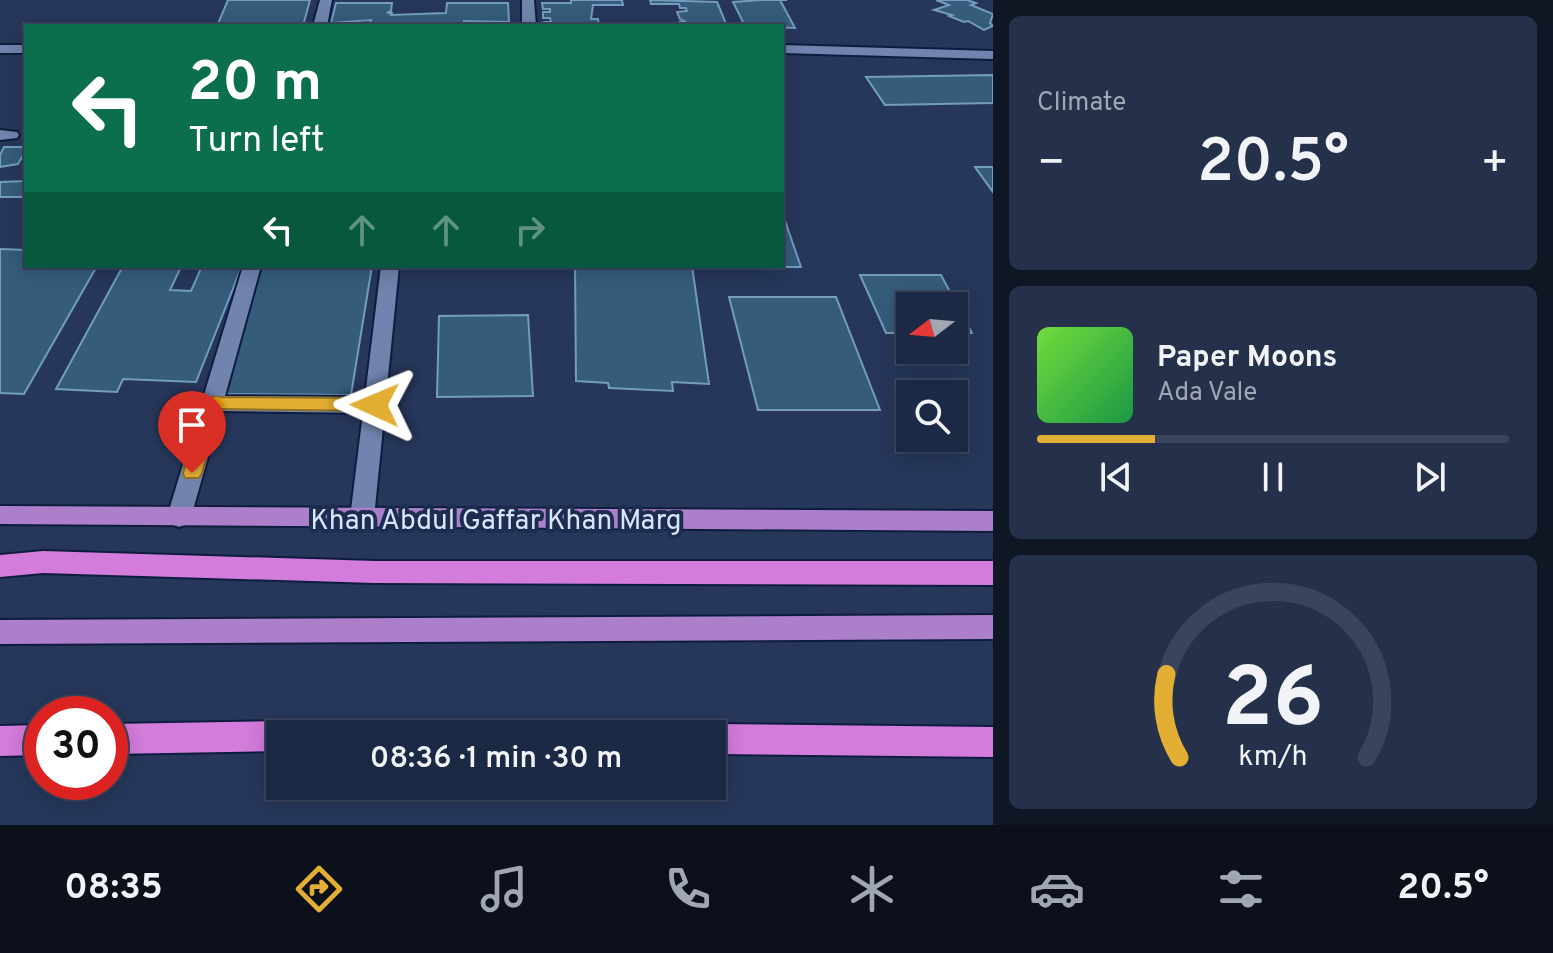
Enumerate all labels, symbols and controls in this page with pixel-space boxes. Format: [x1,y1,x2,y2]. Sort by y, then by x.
text: 20 m [188,50,322,120]
icon: left [56,56,160,160]
text: Climate [1037,87,1126,120]
text: Turn left [188,119,325,165]
text: 20.5° [1197,127,1349,203]
text: − [1037,137,1065,193]
text: + [1481,137,1509,193]
icon: left [256,208,300,252]
icon: ahead [340,208,384,252]
icon: ahead [424,208,468,252]
icon: right [508,208,552,252]
north arrow [896,292,968,364]
map controls [896,292,968,452]
text: Paper Moons [1157,340,1337,377]
position arrow [333,363,417,447]
text: Ada Vale [1157,377,1257,410]
button: search [896,380,968,452]
pin [158,391,226,473]
icon: arrive [170,403,214,447]
icon: previous [1094,455,1138,499]
icon: pause [1251,455,1295,499]
icon: next [1408,455,1452,499]
street label: Khan Abdul Gaffar Khan Marg [310,504,682,540]
text: 26 [1222,651,1324,756]
speed limit sign: 30 [24,696,128,800]
text: km/h [1238,740,1308,776]
text: 08:36 · 1 min · 30 m [370,741,622,778]
icon: directions [291,861,347,917]
icon: music [476,861,532,917]
icon: phone [660,861,716,917]
icon: climate [844,861,900,917]
icon: car [1029,861,1085,917]
icon: filters [1213,861,1269,917]
text: 08:35 [64,866,163,912]
text: 20.5° [1397,866,1489,912]

